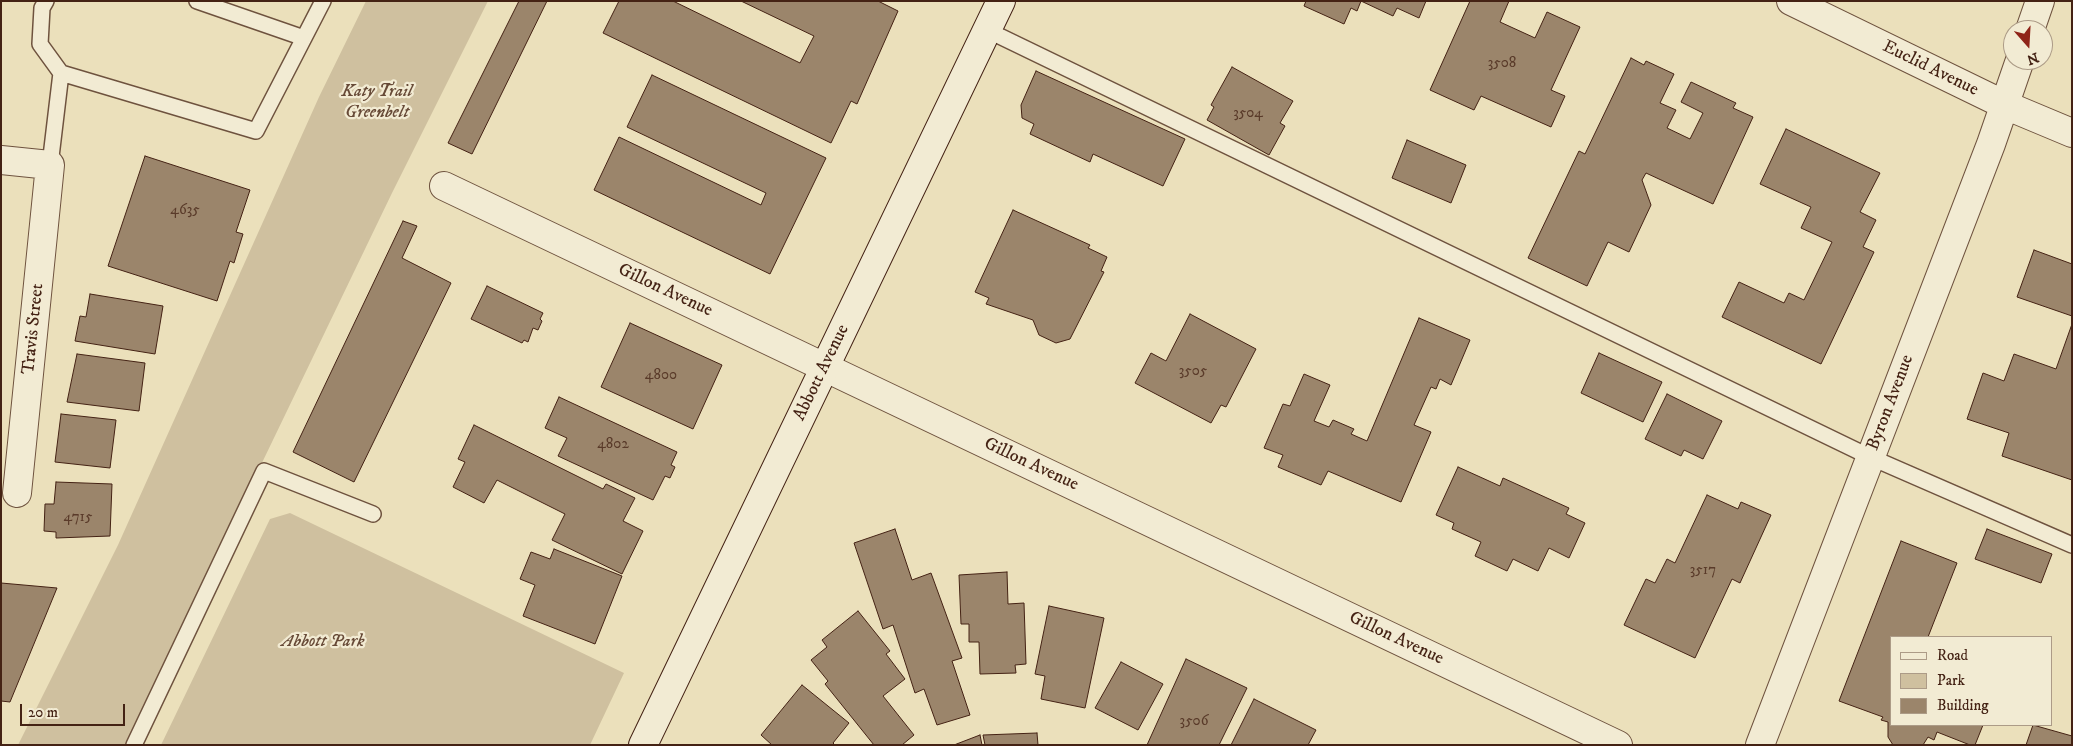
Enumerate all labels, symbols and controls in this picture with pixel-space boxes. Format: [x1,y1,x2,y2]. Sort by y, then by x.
north arrow [2003,20,2053,70]
street label: Euclid Avenue [1879,37,1981,101]
text: N [2024,48,2041,69]
house number: 3508 [1488,55,1516,73]
park label: Katy Trail Greenbelt [342,81,412,124]
house number: 3504 [1233,105,1263,123]
house number: 4635 [170,202,200,220]
street label: Gillon Avenue [614,260,716,322]
street label: Travis Street [18,283,50,375]
street label: Abbott Avenue [789,321,855,425]
street label: Byron Avenue [1863,352,1919,454]
house number: 3505 [1179,363,1207,381]
house number: 4800 [645,367,677,385]
street label: Gillon Avenue [980,434,1082,496]
house number: 4802 [597,436,629,454]
house number: 4715 [64,509,92,527]
house number: 3517 [1690,562,1716,580]
street label: Gillon Avenue [1345,608,1447,670]
park label: Abbott Park [282,631,364,653]
legend [1890,636,2053,726]
text: Road [1937,646,1968,665]
text: Park [1937,671,1965,690]
scale bar [22,694,128,726]
text: Building [1937,696,1989,715]
text: 20 m [28,703,58,722]
house number: 3506 [1180,713,1208,731]

